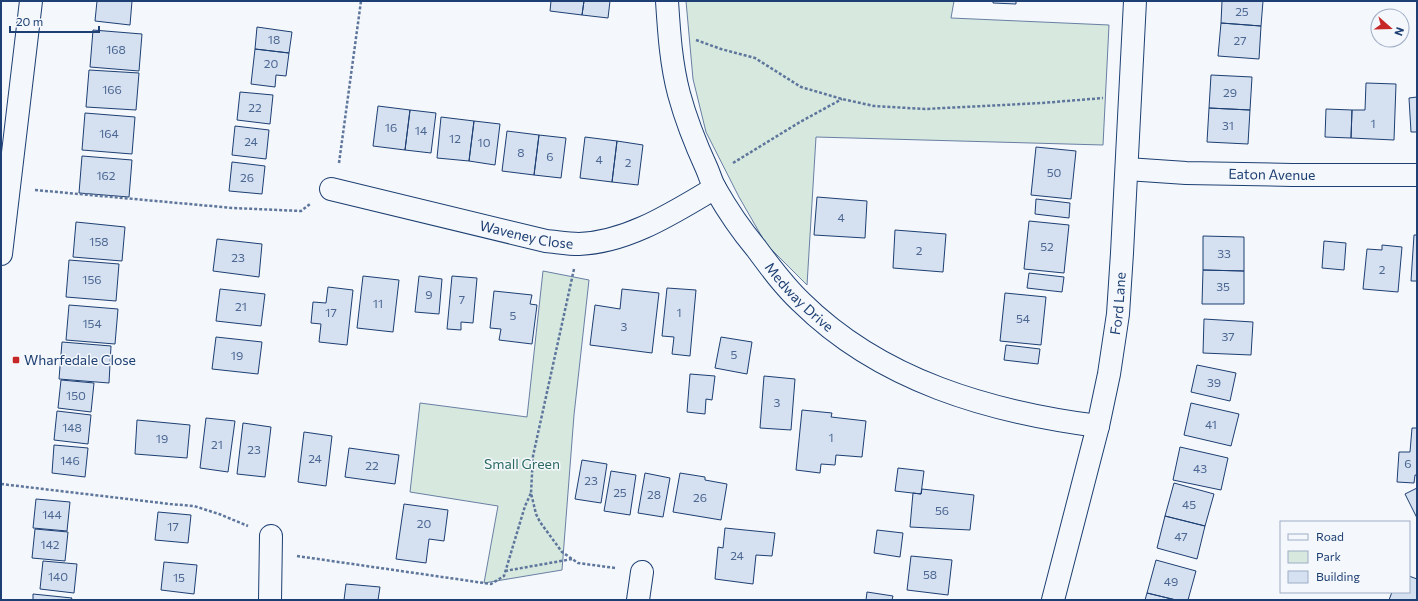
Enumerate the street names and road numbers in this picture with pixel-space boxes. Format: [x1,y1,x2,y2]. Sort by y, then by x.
street label: Eaton Avenue [1228,165,1315,183]
street label: Waveney Close [478,216,574,252]
street label: Medway Drive [762,259,837,335]
street label: Ford Lane [1106,272,1129,336]

